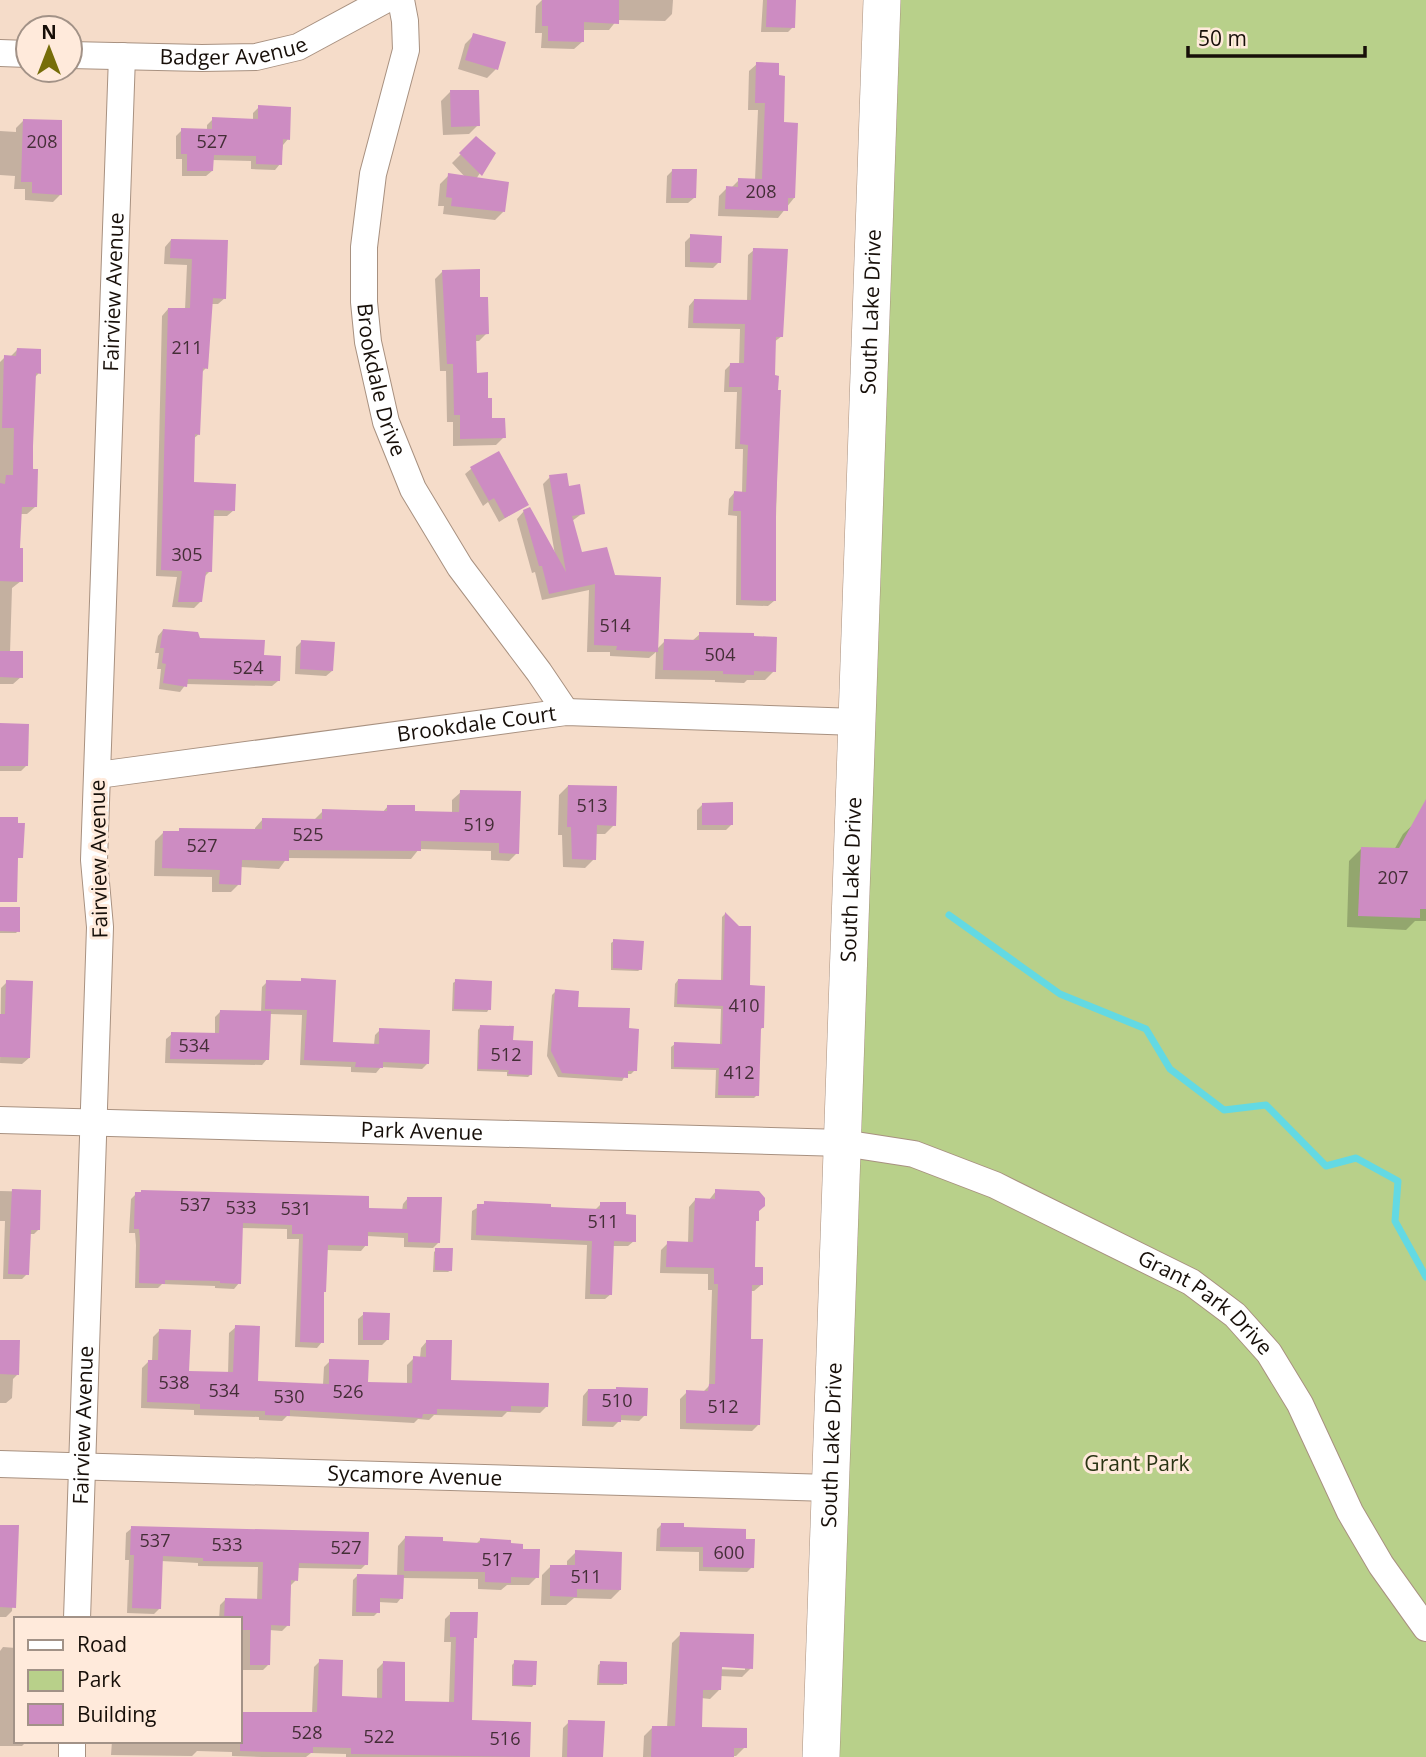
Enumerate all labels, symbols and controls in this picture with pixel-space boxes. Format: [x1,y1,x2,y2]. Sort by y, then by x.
north arrow [14,14,84,84]
scale bar [1188,14,1365,58]
text: N [41,19,57,45]
text: 50 m [1198,24,1247,52]
street label: Badger Avenue [159,30,312,71]
house number: 208 [27,129,57,153]
house number: 527 [197,129,227,153]
house number: 208 [746,179,776,203]
street label: Fairview Avenue [96,212,130,372]
street label: South Lake Drive [853,229,887,395]
street label: Brookdale Drive [351,302,413,460]
house number: 211 [172,335,202,359]
house number: 305 [172,542,202,566]
house number: 514 [600,613,630,637]
house number: 504 [705,642,735,666]
house number: 524 [233,655,263,679]
street label: Brookdale Court [395,698,558,748]
street label: Fairview Avenue [83,779,113,939]
house number: 513 [577,793,607,817]
street label: South Lake Drive [834,796,867,963]
house number: 519 [464,812,494,836]
house number: 525 [293,822,323,846]
house number: 527 [187,833,217,857]
house number: 207 [1378,865,1408,889]
house number: 410 [729,993,759,1017]
house number: 534 [179,1033,209,1057]
house number: 512 [491,1042,521,1066]
house number: 412 [724,1060,754,1084]
street label: Park Avenue [360,1115,484,1146]
house number: 537 [180,1192,210,1216]
house number: 533 [226,1195,256,1219]
house number: 531 [281,1196,311,1220]
house number: 511 [588,1209,618,1233]
street label: Grant Park Drive [1134,1243,1279,1361]
street label: Fairview Avenue [66,1345,99,1505]
street label: South Lake Drive [814,1362,848,1528]
house number: 538 [159,1370,189,1394]
house number: 534 [209,1378,239,1402]
house number: 526 [333,1379,363,1403]
house number: 530 [274,1384,304,1408]
house number: 510 [602,1388,632,1412]
house number: 512 [708,1394,738,1418]
park label: Grant Park [1084,1449,1190,1477]
street label: Sycamore Avenue [327,1458,503,1492]
house number: 537 [140,1528,170,1552]
house number: 533 [212,1532,242,1556]
house number: 527 [331,1535,361,1559]
house number: 600 [714,1540,744,1564]
house number: 517 [482,1547,512,1571]
house number: 511 [571,1564,601,1588]
legend [14,1617,242,1743]
text: Road [77,1630,127,1658]
text: Park [77,1665,121,1693]
text: Building [77,1700,156,1728]
house number: 528 [292,1720,322,1744]
house number: 522 [364,1724,394,1748]
house number: 516 [490,1726,520,1750]

